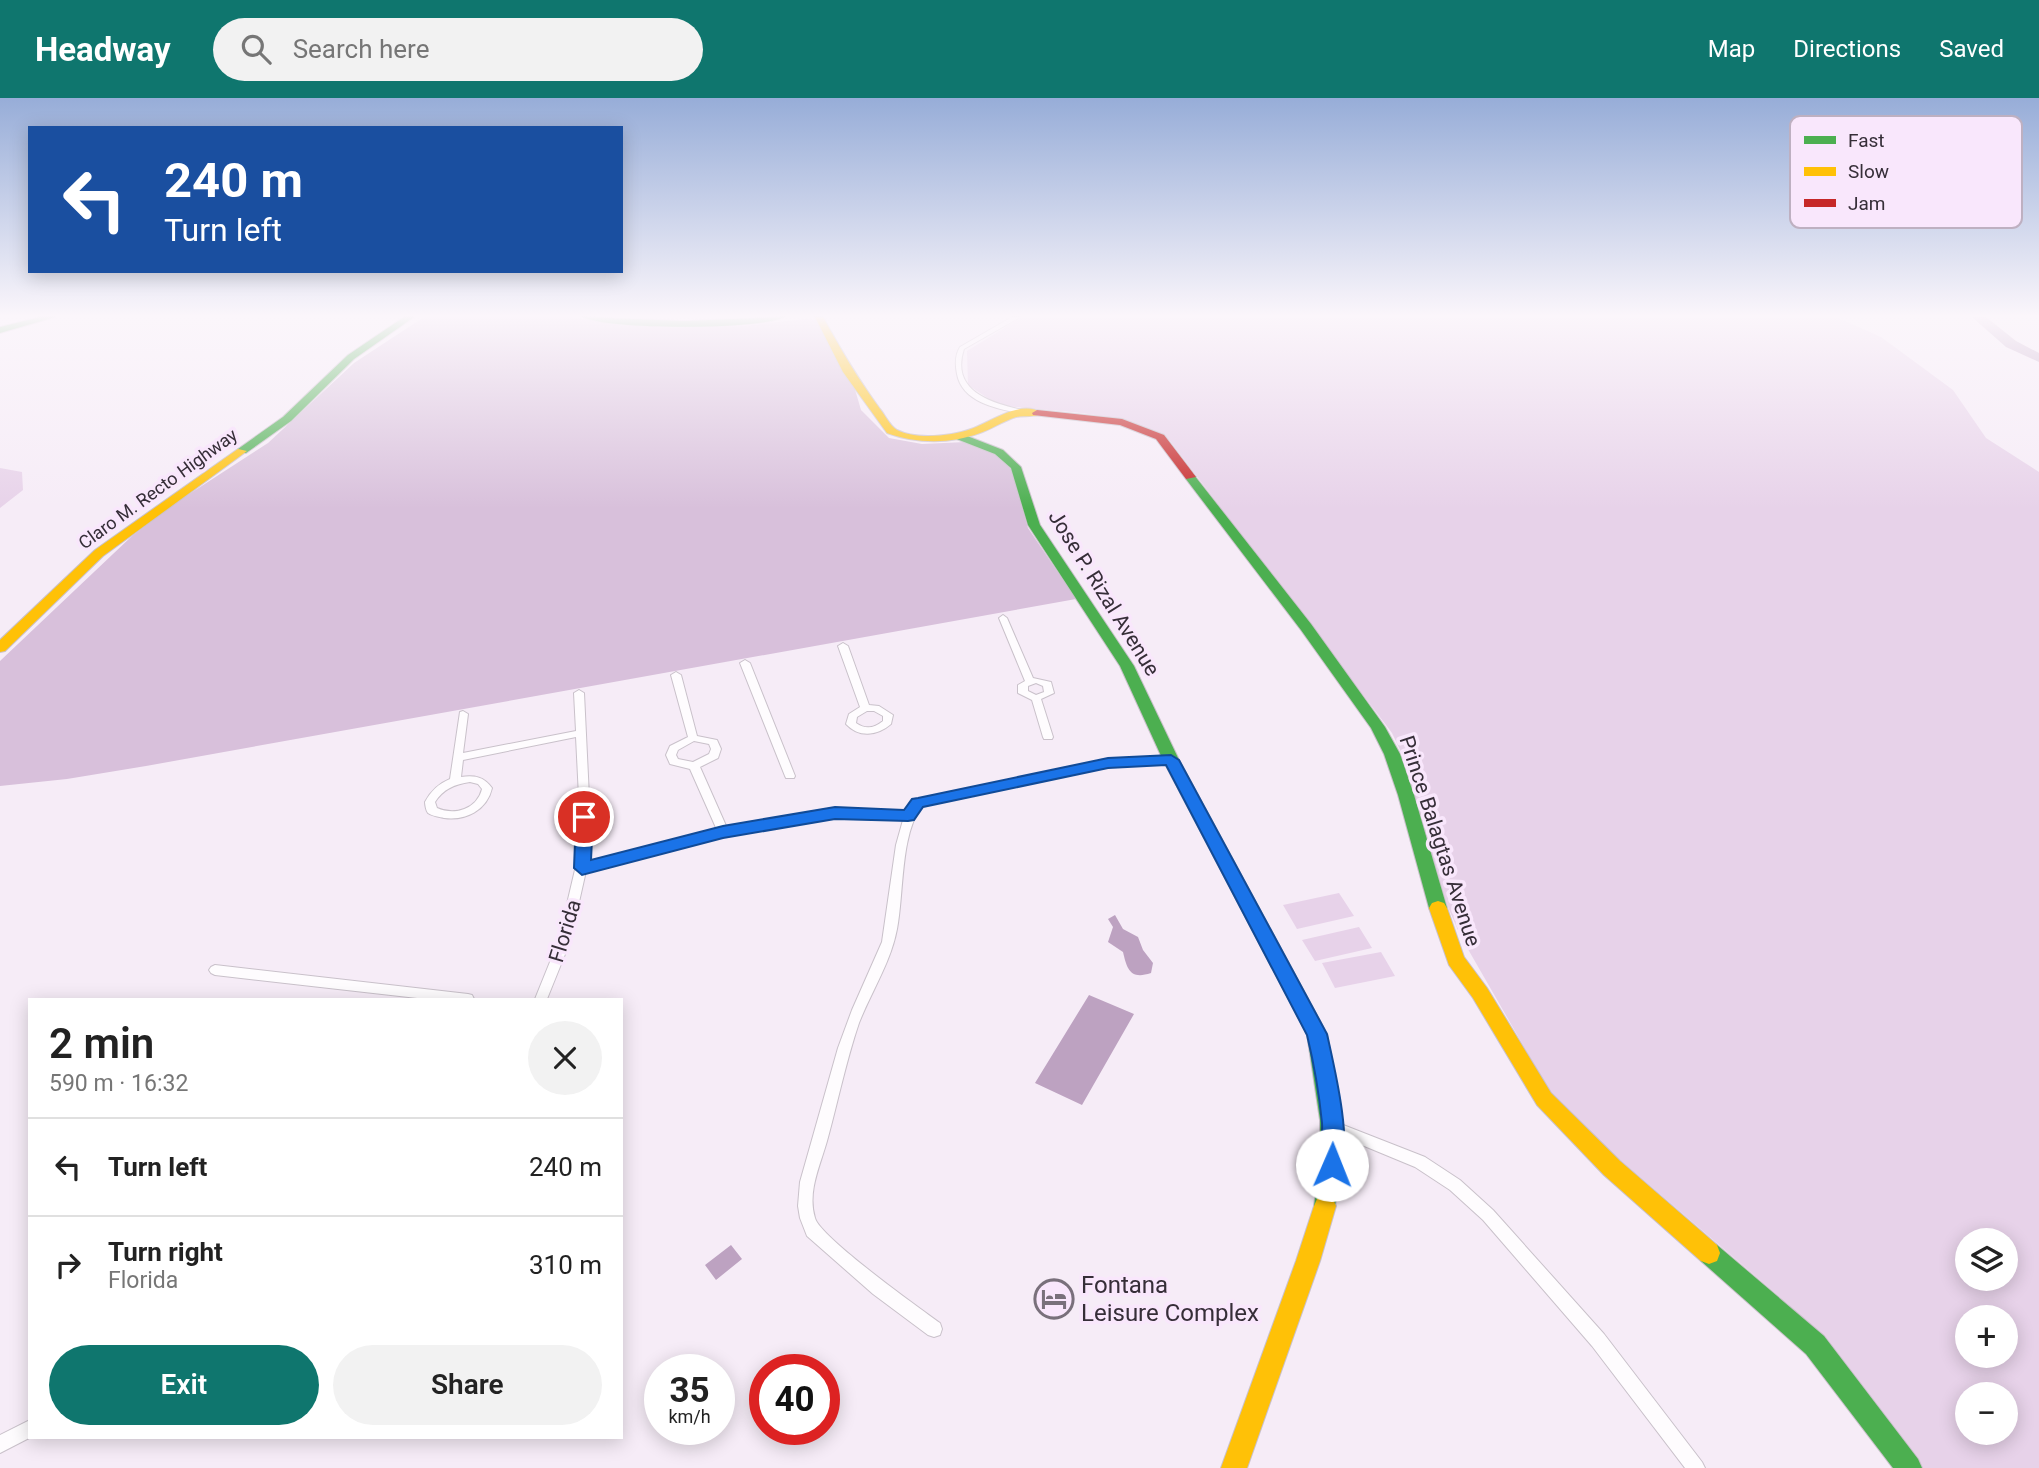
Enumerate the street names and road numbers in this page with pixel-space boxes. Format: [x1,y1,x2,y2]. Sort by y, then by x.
street label: Claro M. Recto Highway [74,424,241,553]
street label: Jose P. Rizal Avenue [1043,506,1165,680]
street label: Prince Balagtas Avenue [1395,733,1485,949]
street label: Florida [544,897,586,965]

